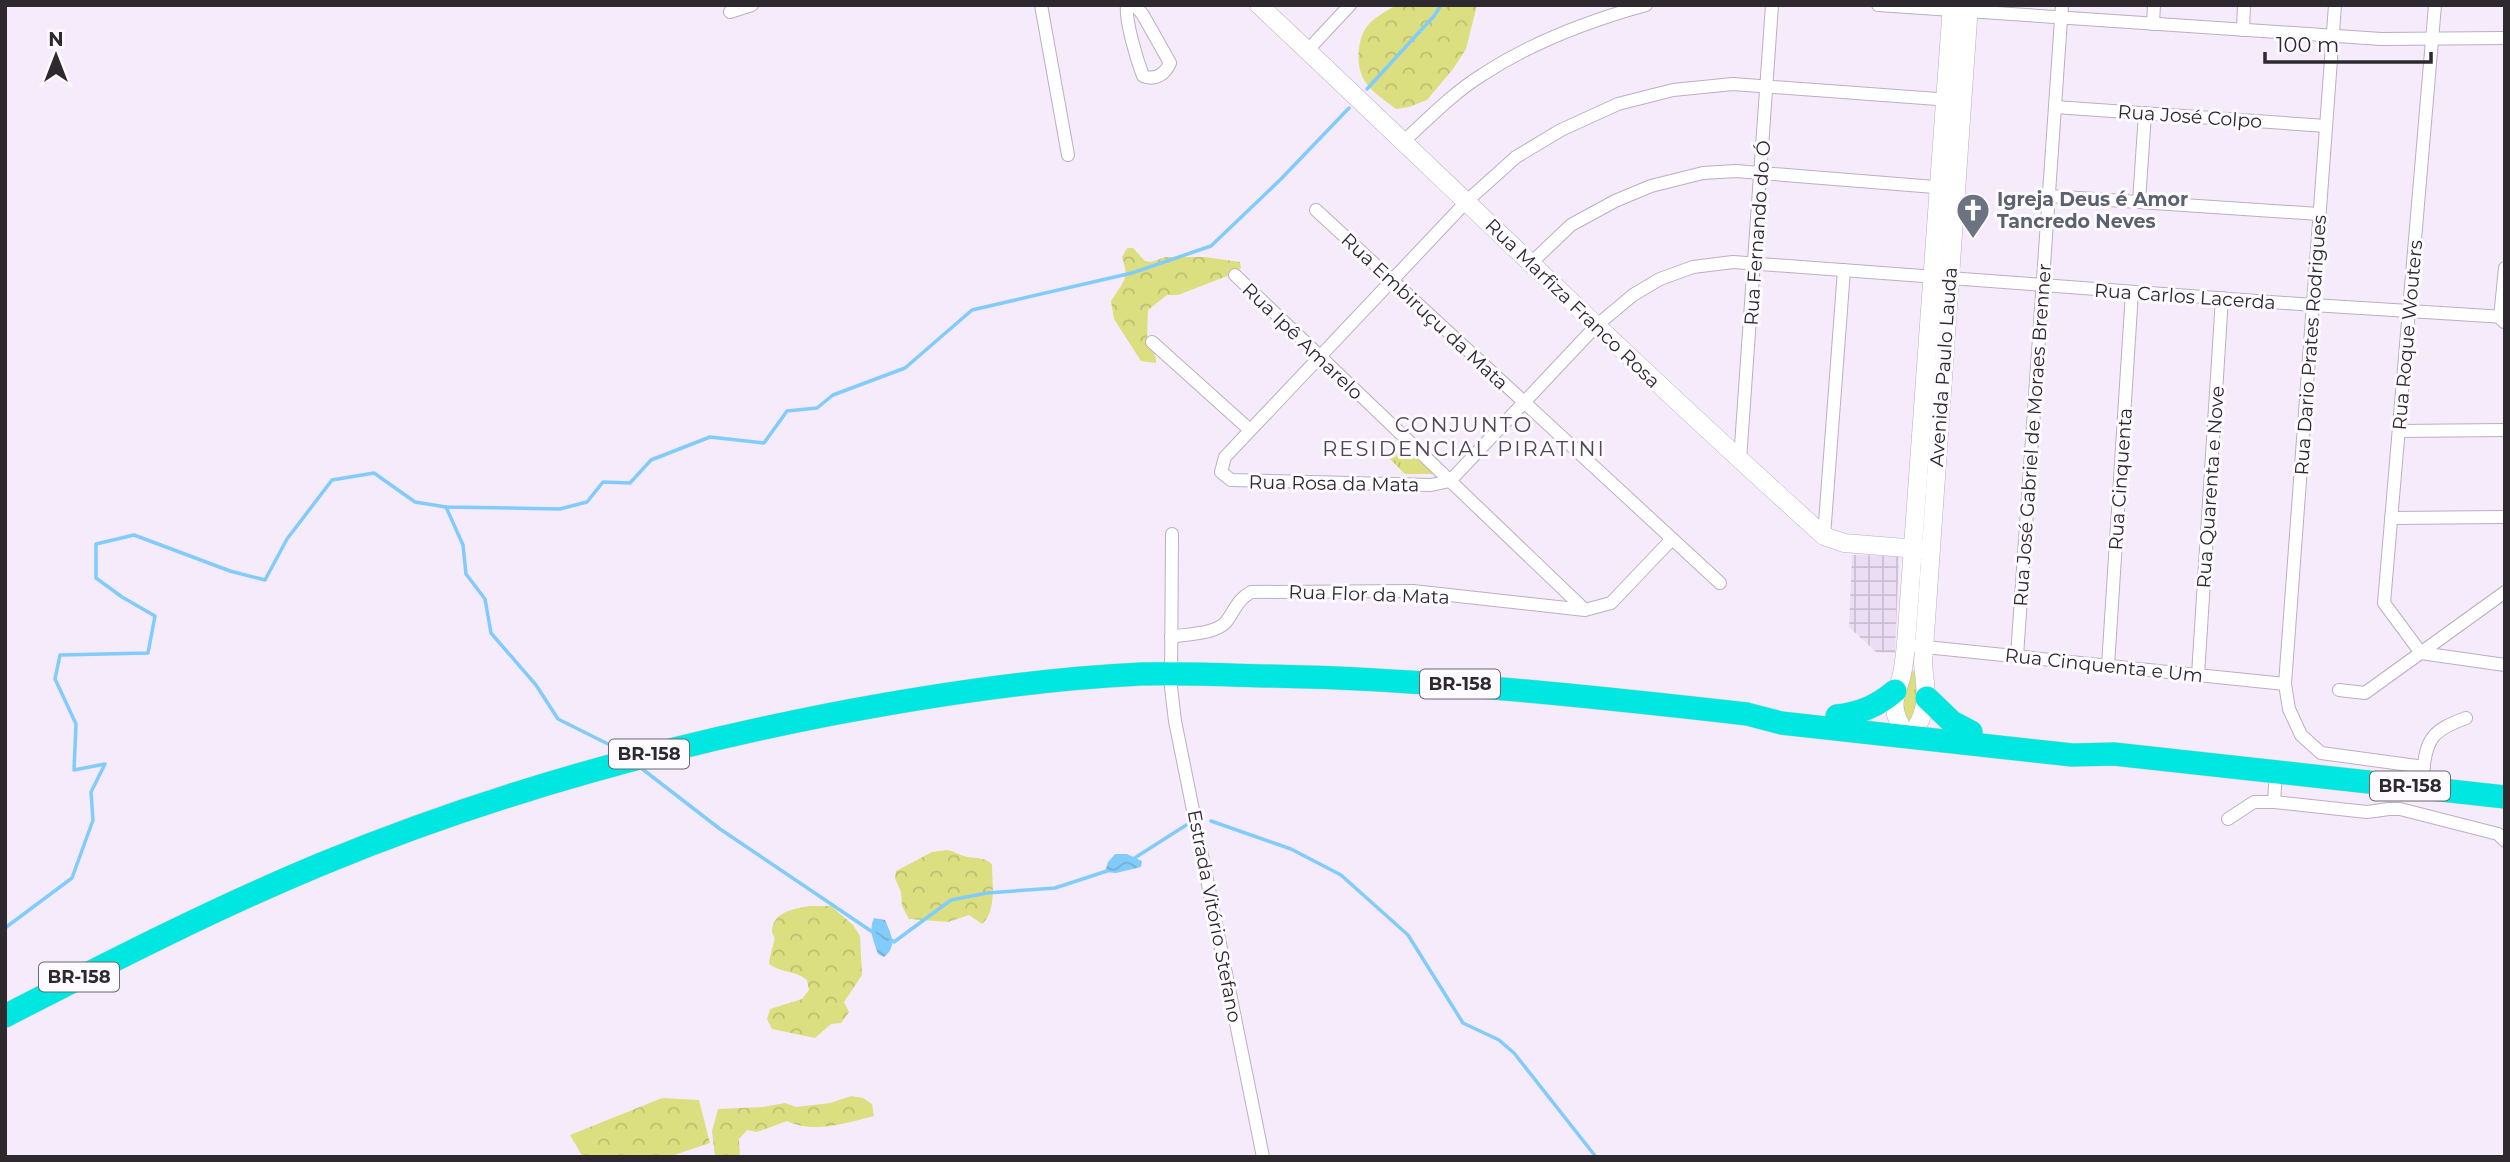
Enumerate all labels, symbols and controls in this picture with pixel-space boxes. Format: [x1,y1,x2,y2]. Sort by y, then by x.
north arrow [21,21,91,91]
scale bar [2265,21,2431,65]
text: N [48,28,64,51]
text: 100 m [2276,32,2339,57]
street label: Rua José Colpo [2117,100,2263,133]
street label: Rua Fernando do Ó [1740,140,1775,326]
place label: Igreja Deus é Amor Tancredo Neves [1997,188,2188,233]
church icon: Igreja Deus é Amor Tancredo Neves [1954,191,1992,240]
street label: Rua Marfiza Franco Rosa [1481,214,1665,393]
street label: Rua Dario Prates Rodrigues [2290,214,2331,476]
street label: Rua Embiruçu da Mata [1337,228,1513,395]
street label: Rua Roque Wouters [2388,239,2427,431]
street label: Rua José Gabriel de Moraes Brenner [2009,263,2056,607]
street label: Avenida Paulo Lauda [1925,266,1962,468]
street label: Rua Ipê Amarelo [1238,278,1368,405]
street label: Rua Carlos Lacerda [2093,279,2276,314]
street label: Rua Quarenta e Nove [2192,385,2229,589]
street label: Rua Cinquenta [2104,407,2137,551]
district label: CONJUNTO RESIDENCIAL PIRATINI [1322,412,1606,461]
street label: Rua Rosa da Mata [1248,471,1420,496]
street label: Rua Flor da Mata [1288,580,1450,609]
street label: Rua Cinquenta e Um [2004,644,2204,687]
road number: BR-158 [1420,670,1500,698]
road number: BR-158 [609,740,689,768]
road number: BR-158 [2370,772,2450,800]
street label: Estrada Vitório Stefano [1183,808,1246,1024]
road number: BR-158 [39,962,119,992]

